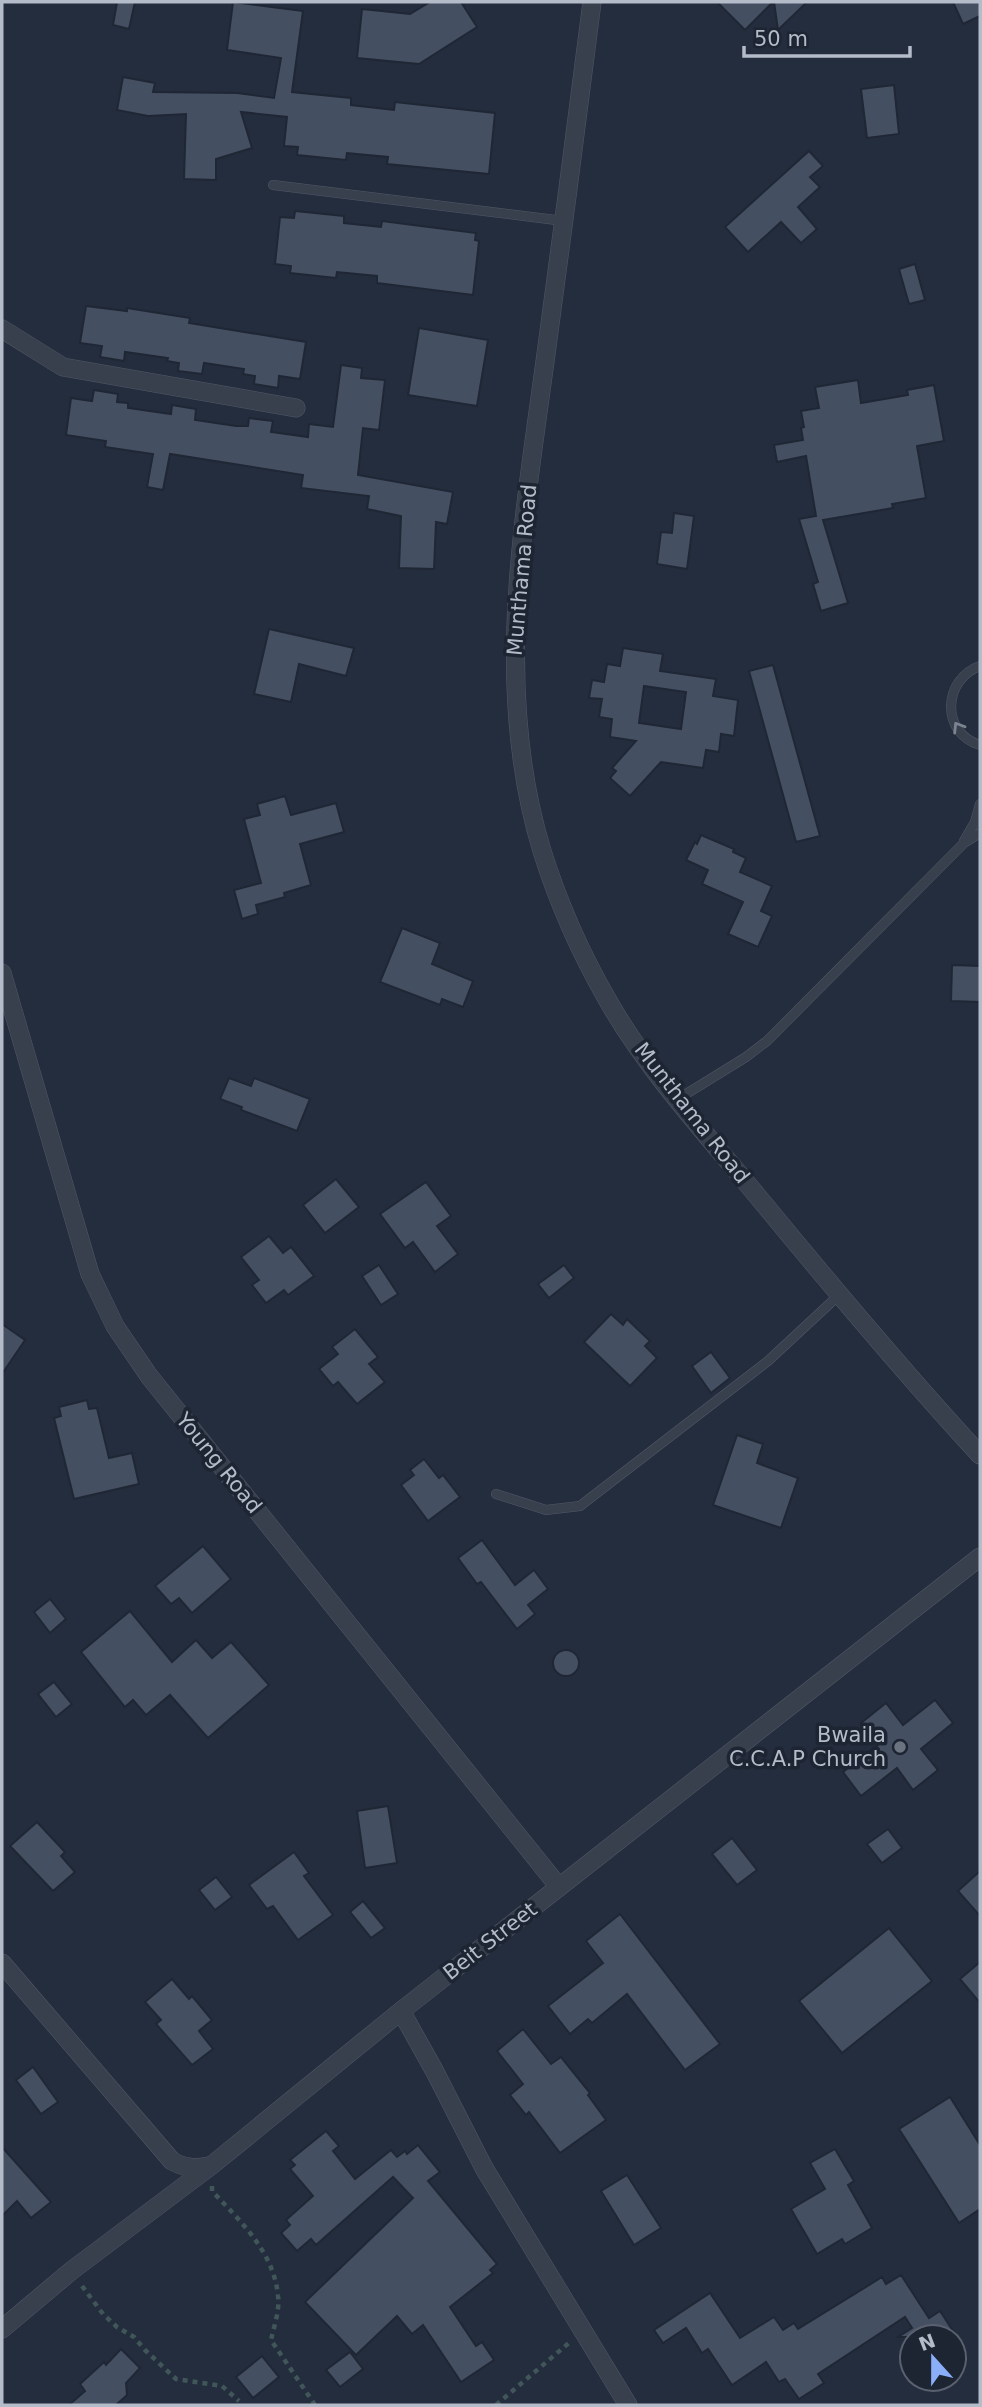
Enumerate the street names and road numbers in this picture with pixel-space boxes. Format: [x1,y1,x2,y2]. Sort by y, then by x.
street label: Munthama Road [503,483,541,657]
street label: Munthama Road [630,1038,754,1188]
street label: Young Road [171,1407,267,1518]
street label: Beit Street [439,1897,541,1985]

